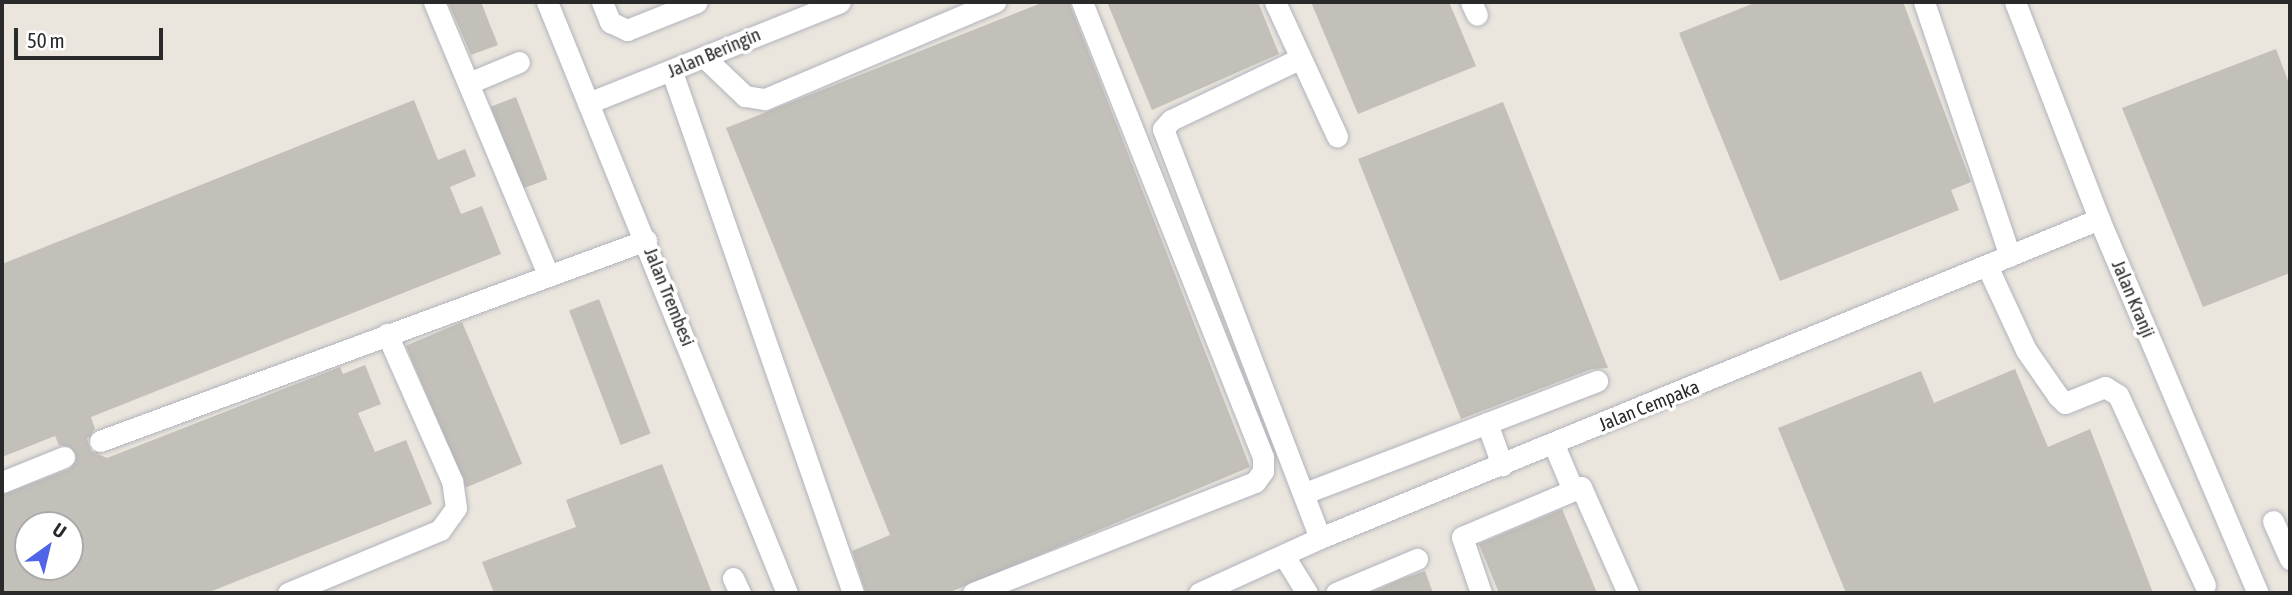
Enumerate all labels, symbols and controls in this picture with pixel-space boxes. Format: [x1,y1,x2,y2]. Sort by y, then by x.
scale bar [18,14,166,58]
street label: Jalan Beringin [664,23,764,83]
text: 50 m [27,28,65,52]
street label: Jalan Trembesi [639,244,699,350]
street label: Jalan Kranji [2107,257,2159,341]
street label: Jalan Cempaka [1595,375,1703,437]
north arrow [14,511,84,581]
text: U [49,518,70,543]

